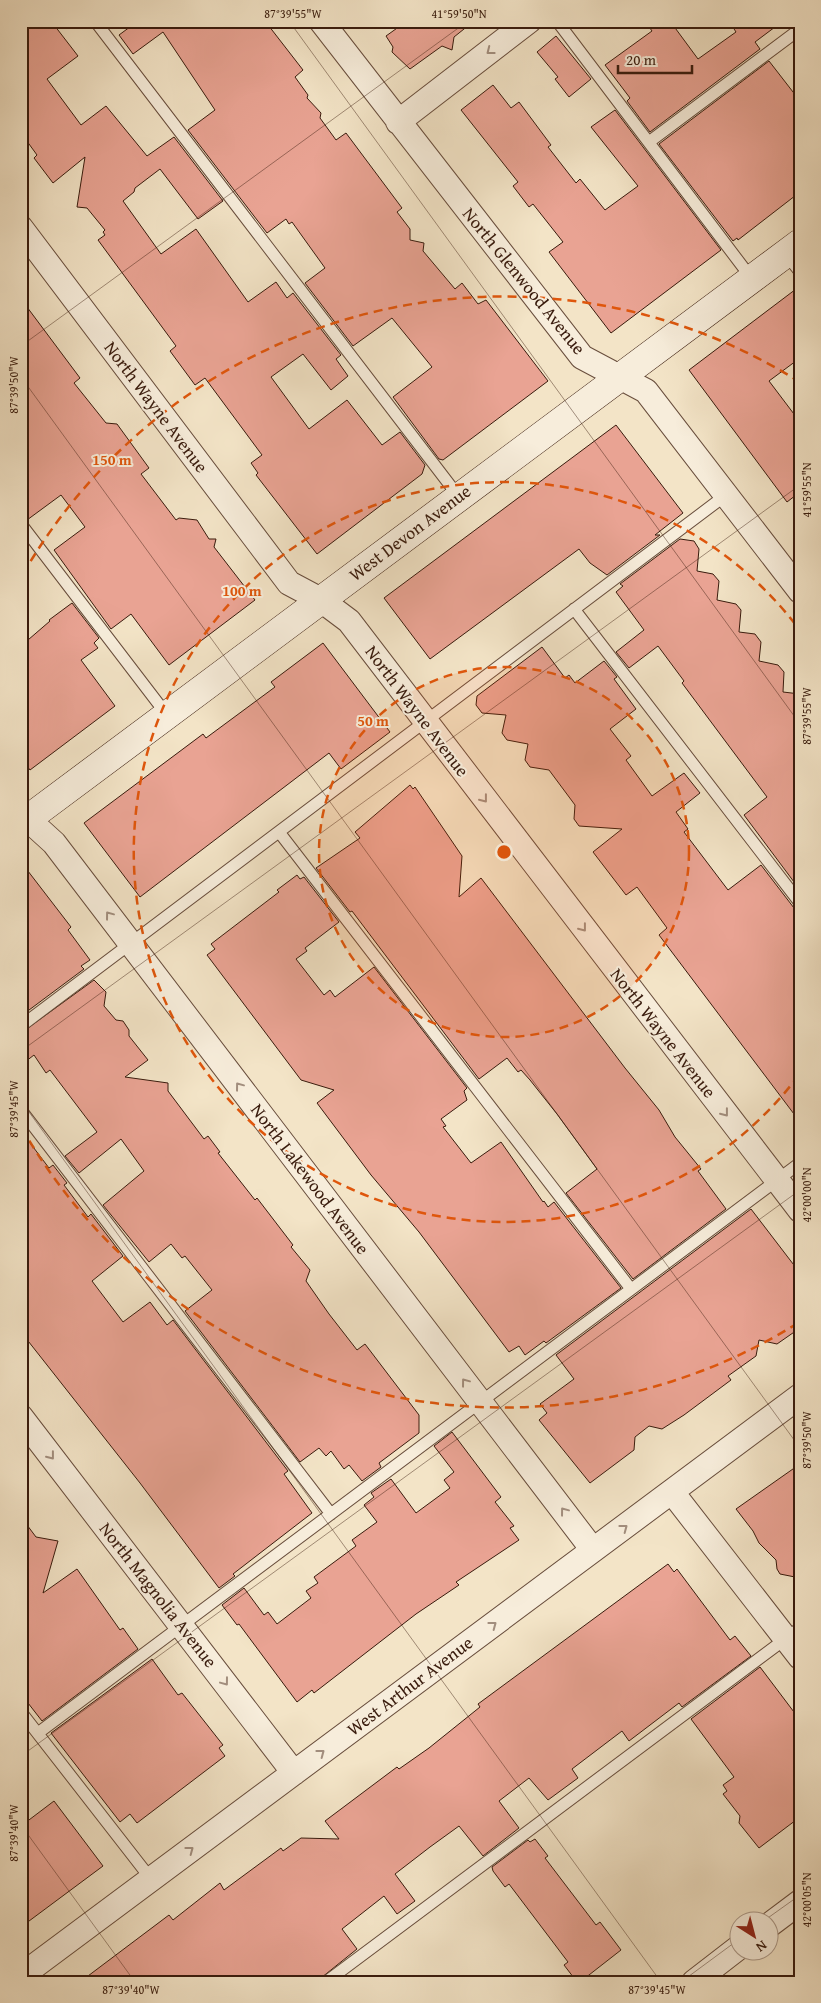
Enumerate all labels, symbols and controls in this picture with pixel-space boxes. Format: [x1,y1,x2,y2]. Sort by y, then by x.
text: 87°39'55"W [264,5,323,22]
text: 41°59'50"N [431,5,487,22]
scale bar [618,42,692,74]
one-way arrow [486,45,496,54]
text: 20 m [626,49,657,70]
street label: North Glenwood Avenue [456,201,592,360]
street label: North Wayne Avenue [98,335,215,478]
text: 87°39'50"W [5,355,22,414]
text: 150 m [92,449,132,470]
text: 41°59'55"N [798,462,815,518]
street label: West Devon Avenue [343,478,477,588]
text: 100 m [222,580,262,601]
street label: North Wayne Avenue [359,639,476,782]
text: 87°39'55"W [798,686,815,745]
text: 50 m [357,710,389,731]
one-way arrow [478,793,487,803]
centre of rings [495,843,513,861]
one-way arrow [106,911,115,921]
one-way arrow [577,922,586,932]
street label: North Wayne Avenue [604,962,723,1104]
text: 87°39'45"W [5,1079,22,1138]
one-way arrow [237,1083,245,1092]
street label: North Lakewood Avenue [245,1097,376,1260]
one-way arrow [719,1107,727,1116]
text: 42°00'00"N [798,1167,815,1223]
one-way arrow [463,1379,471,1388]
text: 87°39'50"W [798,1410,815,1469]
one-way arrow [45,1450,54,1460]
one-way arrow [561,1507,570,1517]
street label: North Magnolia Avenue [93,1516,224,1673]
one-way arrow [618,1525,627,1533]
one-way arrow [487,1622,496,1630]
street label: West Arthur Avenue [341,1629,478,1742]
one-way arrow [219,1676,227,1685]
one-way arrow [315,1750,325,1759]
text: 87°39'40"W [5,1803,22,1862]
one-way arrow [184,1847,194,1856]
text: 42°00'05"N [798,1872,815,1928]
north arrow [728,1910,778,1960]
text: N [751,1936,771,1958]
text: 87°39'40"W [102,1981,161,1998]
text: 87°39'45"W [628,1981,687,1998]

